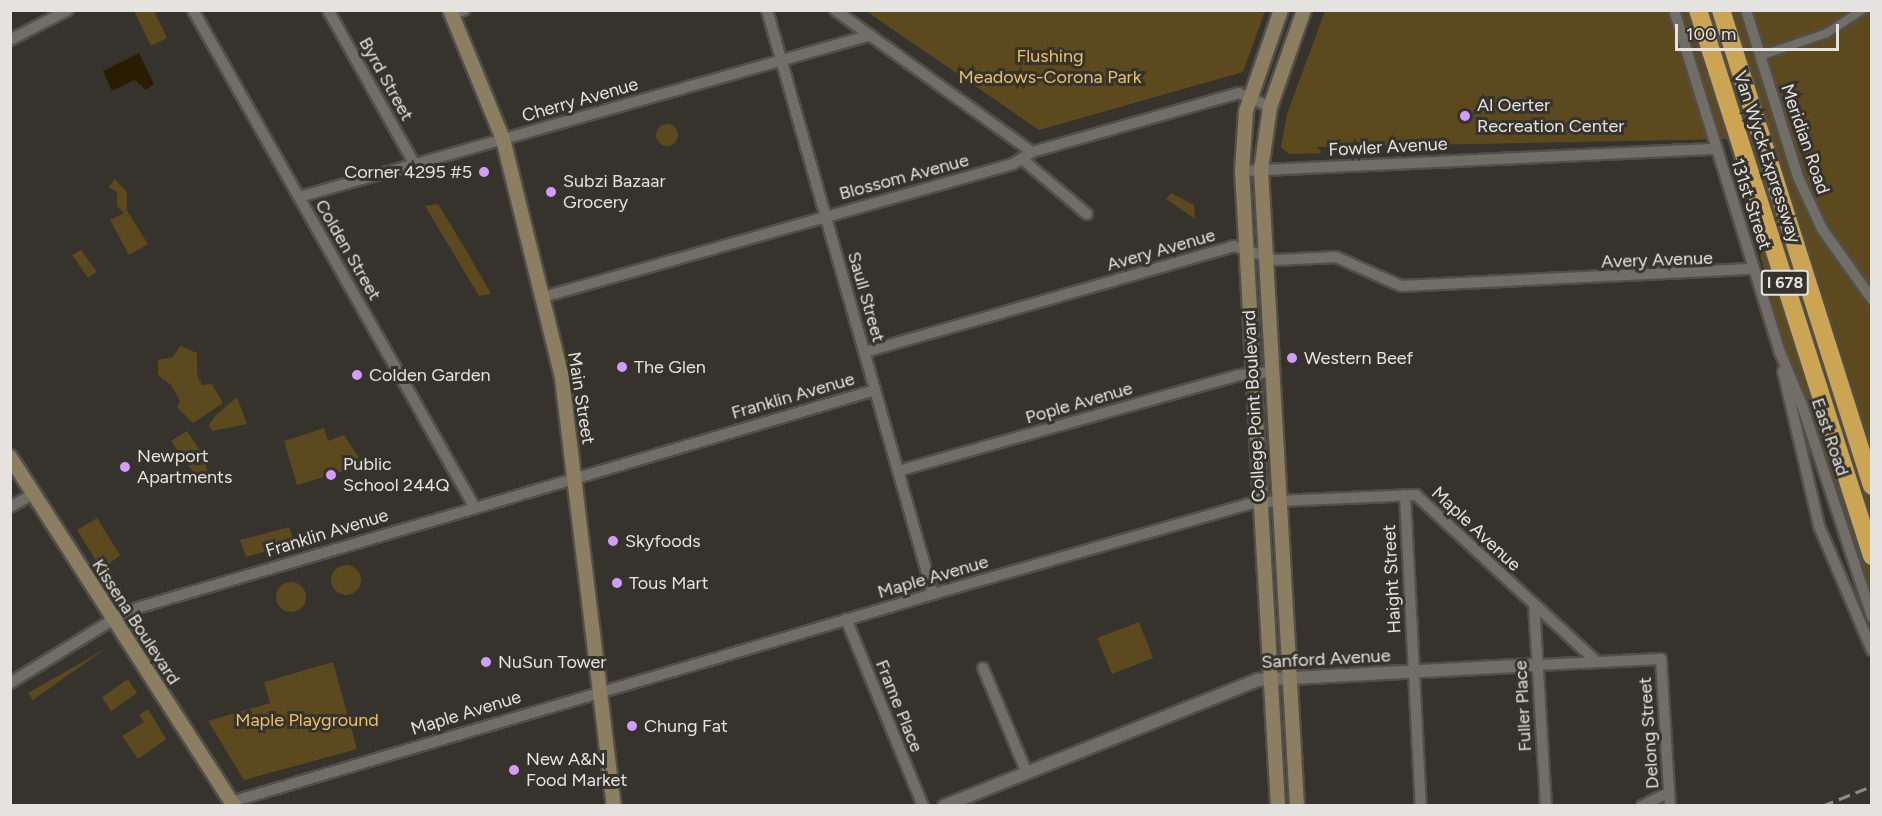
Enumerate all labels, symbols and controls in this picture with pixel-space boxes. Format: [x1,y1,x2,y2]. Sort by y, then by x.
scale bar [1678,12,1842,50]
text: 100 m [1686,23,1736,45]
street label: Byrd Street [354,34,418,124]
park label: Flushing Meadows-Corona Park [959,46,1141,88]
street label: Van Wyck Expressway [1729,68,1805,246]
street label: Cherry Avenue [519,73,641,127]
street label: Meridian Road [1776,81,1834,197]
place label: Al Oerter Recreation Center [1477,95,1624,138]
marker: Al Oerter Recreation Center [1458,109,1472,123]
street label: Fowler Avenue [1328,133,1448,161]
street label: Blossom Avenue [837,149,971,205]
street label: 131st Street [1726,156,1776,252]
place label: Corner 4295 #5 [344,161,472,183]
marker: Corner 4295 #5 [477,165,491,179]
place label: Subzi Bazaar Grocery [563,171,666,213]
marker: Subzi Bazaar Grocery [544,185,558,199]
street label: Colden Street [310,196,386,304]
street label: Avery Avenue [1104,224,1218,276]
street label: Avery Avenue [1601,247,1713,273]
street label: Saull Street [843,249,889,345]
road number: I 678 [1760,270,1810,296]
street label: College Point Boulevard [1238,309,1270,503]
place label: Western Beef [1304,347,1413,369]
street label: Main Street [563,350,599,446]
marker: Western Beef [1285,351,1299,365]
place label: The Glen [634,356,706,378]
marker: The Glen [615,360,629,374]
place label: Colden Garden [369,364,491,386]
marker: Colden Garden [350,368,364,382]
street label: Franklin Avenue [729,368,857,424]
street label: Pople Avenue [1023,377,1135,429]
street label: East Road [1807,395,1853,479]
place label: Newport Apartments [137,446,232,488]
place label: Public School 244Q [343,454,450,496]
marker: Newport Apartments [118,460,132,474]
marker: Public School 244Q [324,468,338,482]
street label: Maple Avenue [1427,482,1525,576]
street label: Franklin Avenue [263,504,391,562]
street label: Haight Street [1378,524,1406,634]
place label: Skyfoods [625,530,701,552]
marker: Skyfoods [606,534,620,548]
street label: Maple Avenue [875,551,991,603]
street label: Kissena Boulevard [87,555,185,689]
place label: Tous Mart [629,572,708,594]
marker: Tous Mart [610,576,624,590]
street label: Sanford Avenue [1261,645,1391,673]
place label: NuSun Tower [498,651,606,673]
marker: NuSun Tower [479,655,493,669]
street label: Frame Place [871,657,927,755]
street label: Fuller Place [1510,660,1536,752]
street label: Delong Street [1634,676,1664,790]
street label: Maple Avenue [408,686,524,740]
park label: Maple Playground [235,709,379,731]
place label: Chung Fat [644,715,728,737]
marker: Chung Fat [625,719,639,733]
place label: New A&N Food Market [526,749,627,792]
marker: New A&N Food Market [507,763,521,777]

